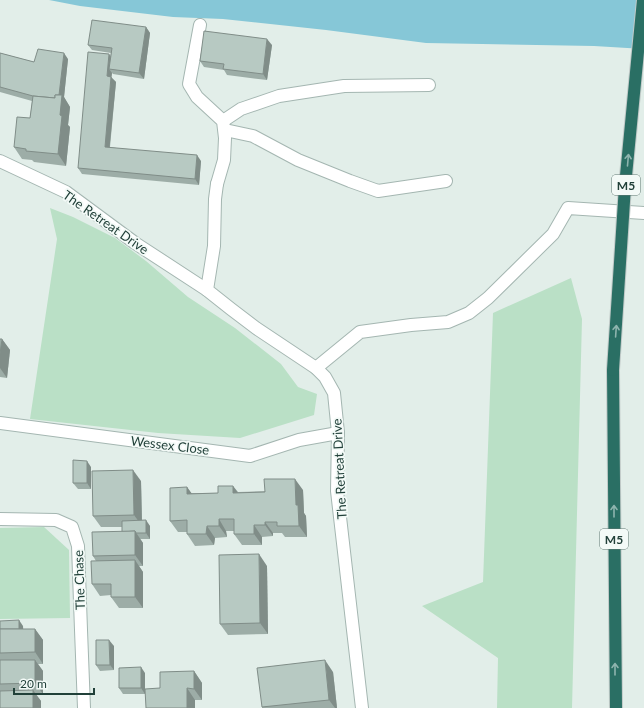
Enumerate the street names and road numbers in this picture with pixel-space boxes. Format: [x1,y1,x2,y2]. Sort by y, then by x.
road number: M5 [612,175,640,195]
street label: The Retreat Drive [60,187,152,258]
street label: The Retreat Drive [328,418,350,520]
street label: Wessex Close [130,432,210,458]
road number: M5 [600,529,628,549]
street label: The Chase [70,550,88,610]

